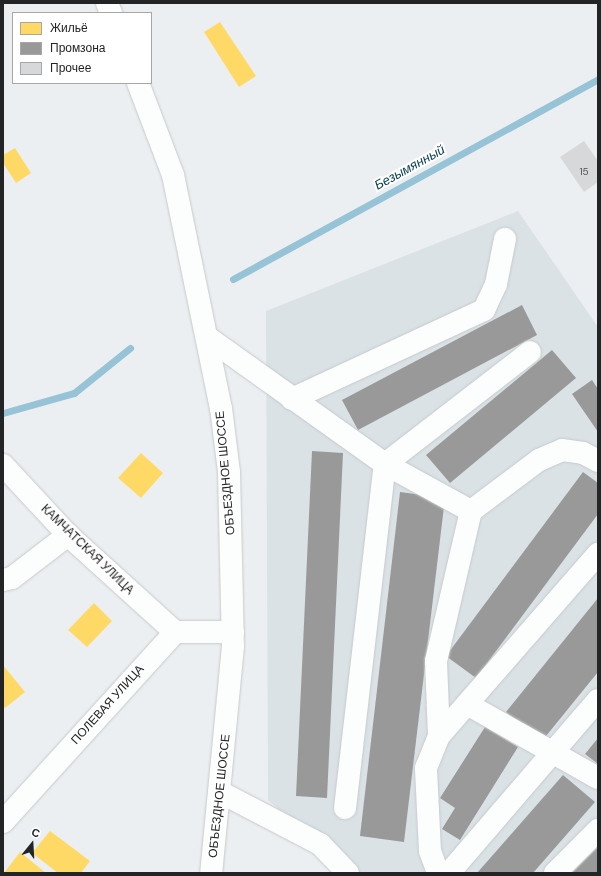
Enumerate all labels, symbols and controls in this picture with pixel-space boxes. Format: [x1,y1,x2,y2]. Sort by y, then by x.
legend [12,12,152,84]
text: Жильё [50,20,88,36]
text: Промзона [50,40,105,56]
text: Прочее [50,60,91,76]
water label: Безымянный [372,142,448,194]
house number: 15 [579,166,589,178]
street label: ОБЪЕЗДНОЕ ШОССЕ [213,410,239,536]
street label: КАМЧАТСКАЯ УЛИЦА [38,502,136,598]
street label: ПОЛЕВАЯ УЛИЦА [69,662,147,748]
street label: ОБЪЕЗДНОЕ ШОССЕ [206,733,234,859]
north arrow [12,824,52,864]
text: С [30,825,42,840]

